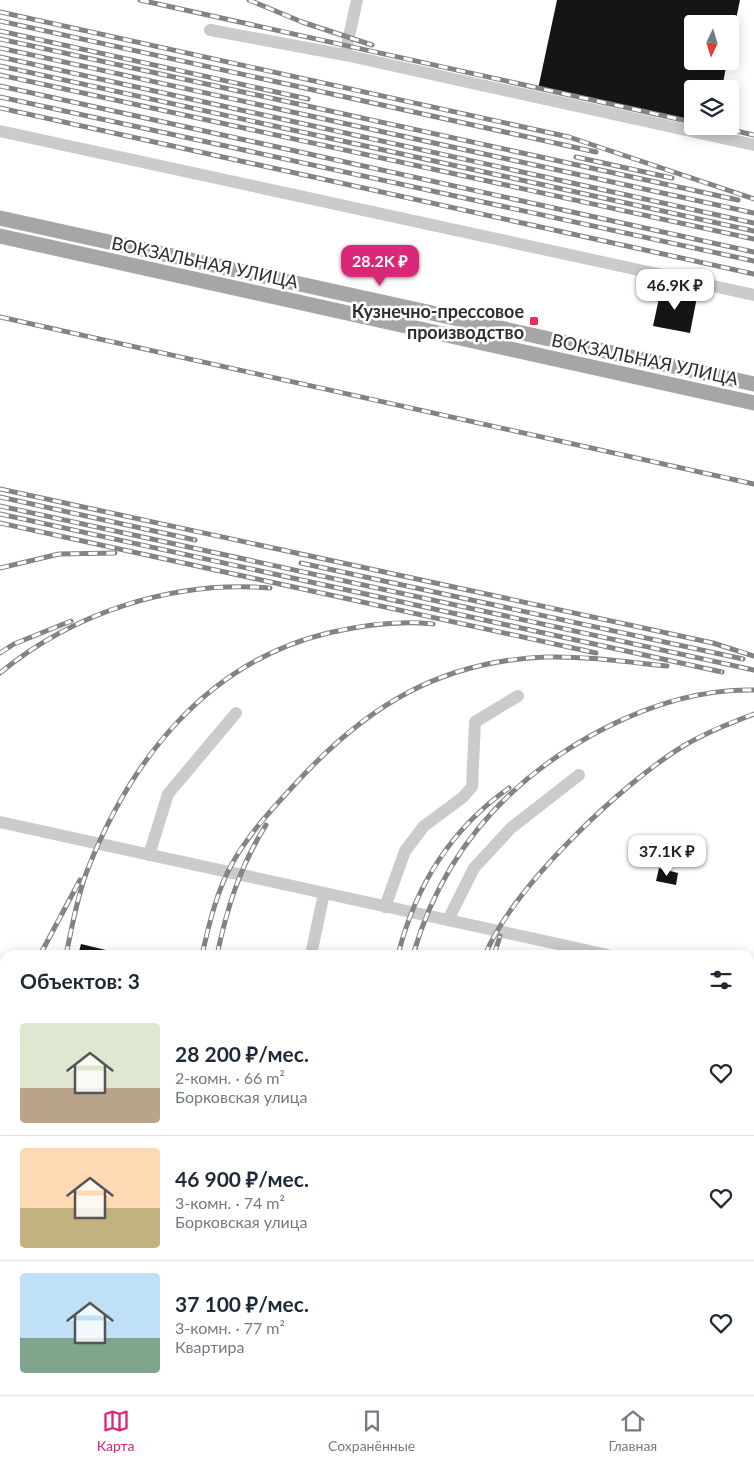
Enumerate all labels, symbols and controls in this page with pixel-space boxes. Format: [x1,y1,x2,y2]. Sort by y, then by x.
north arrow [684,15,739,70]
map controls [684,15,739,135]
button: layers [684,80,739,135]
street label: ВОКЗАЛЬНАЯ УЛИЦА [110,231,301,293]
pin: 28.2K ₽ [334,244,426,287]
text: 28.2K ₽ [352,251,408,270]
pin: 46.9K ₽ [629,268,721,311]
text: 46.9K ₽ [647,275,703,294]
place label: Кузнечно-прессовое производство [352,300,524,343]
marker: Кузнечно-прессовое производство [528,315,540,327]
street label: ВОКЗАЛЬНАЯ УЛИЦА [550,328,741,390]
pin: 37.1K ₽ [621,834,713,877]
text: 37.1K ₽ [639,841,695,860]
icon: filters [707,966,735,994]
text: Объектов: 3 [20,968,140,993]
text: 28 200 ₽/мес. [175,1041,309,1066]
icon: home [60,1043,120,1103]
icon: heart [707,1059,735,1087]
text: 2-комн. · 66 m² [175,1068,285,1087]
text: Борковская улица [175,1087,307,1106]
text: 46 900 ₽/мес. [175,1166,309,1191]
icon: home [60,1168,120,1228]
icon: heart [707,1184,735,1212]
text: 3-комн. · 74 m² [175,1193,285,1212]
text: Борковская улица [175,1212,307,1231]
text: 37 100 ₽/мес. [175,1291,309,1316]
icon: home [60,1293,120,1353]
icon: heart [707,1309,735,1337]
text: 3-комн. · 77 m² [175,1318,285,1337]
text: Квартира [175,1337,244,1356]
tab: Карта [97,1407,135,1454]
tab: Сохранённые [328,1407,415,1454]
tab: Главная [609,1407,657,1454]

